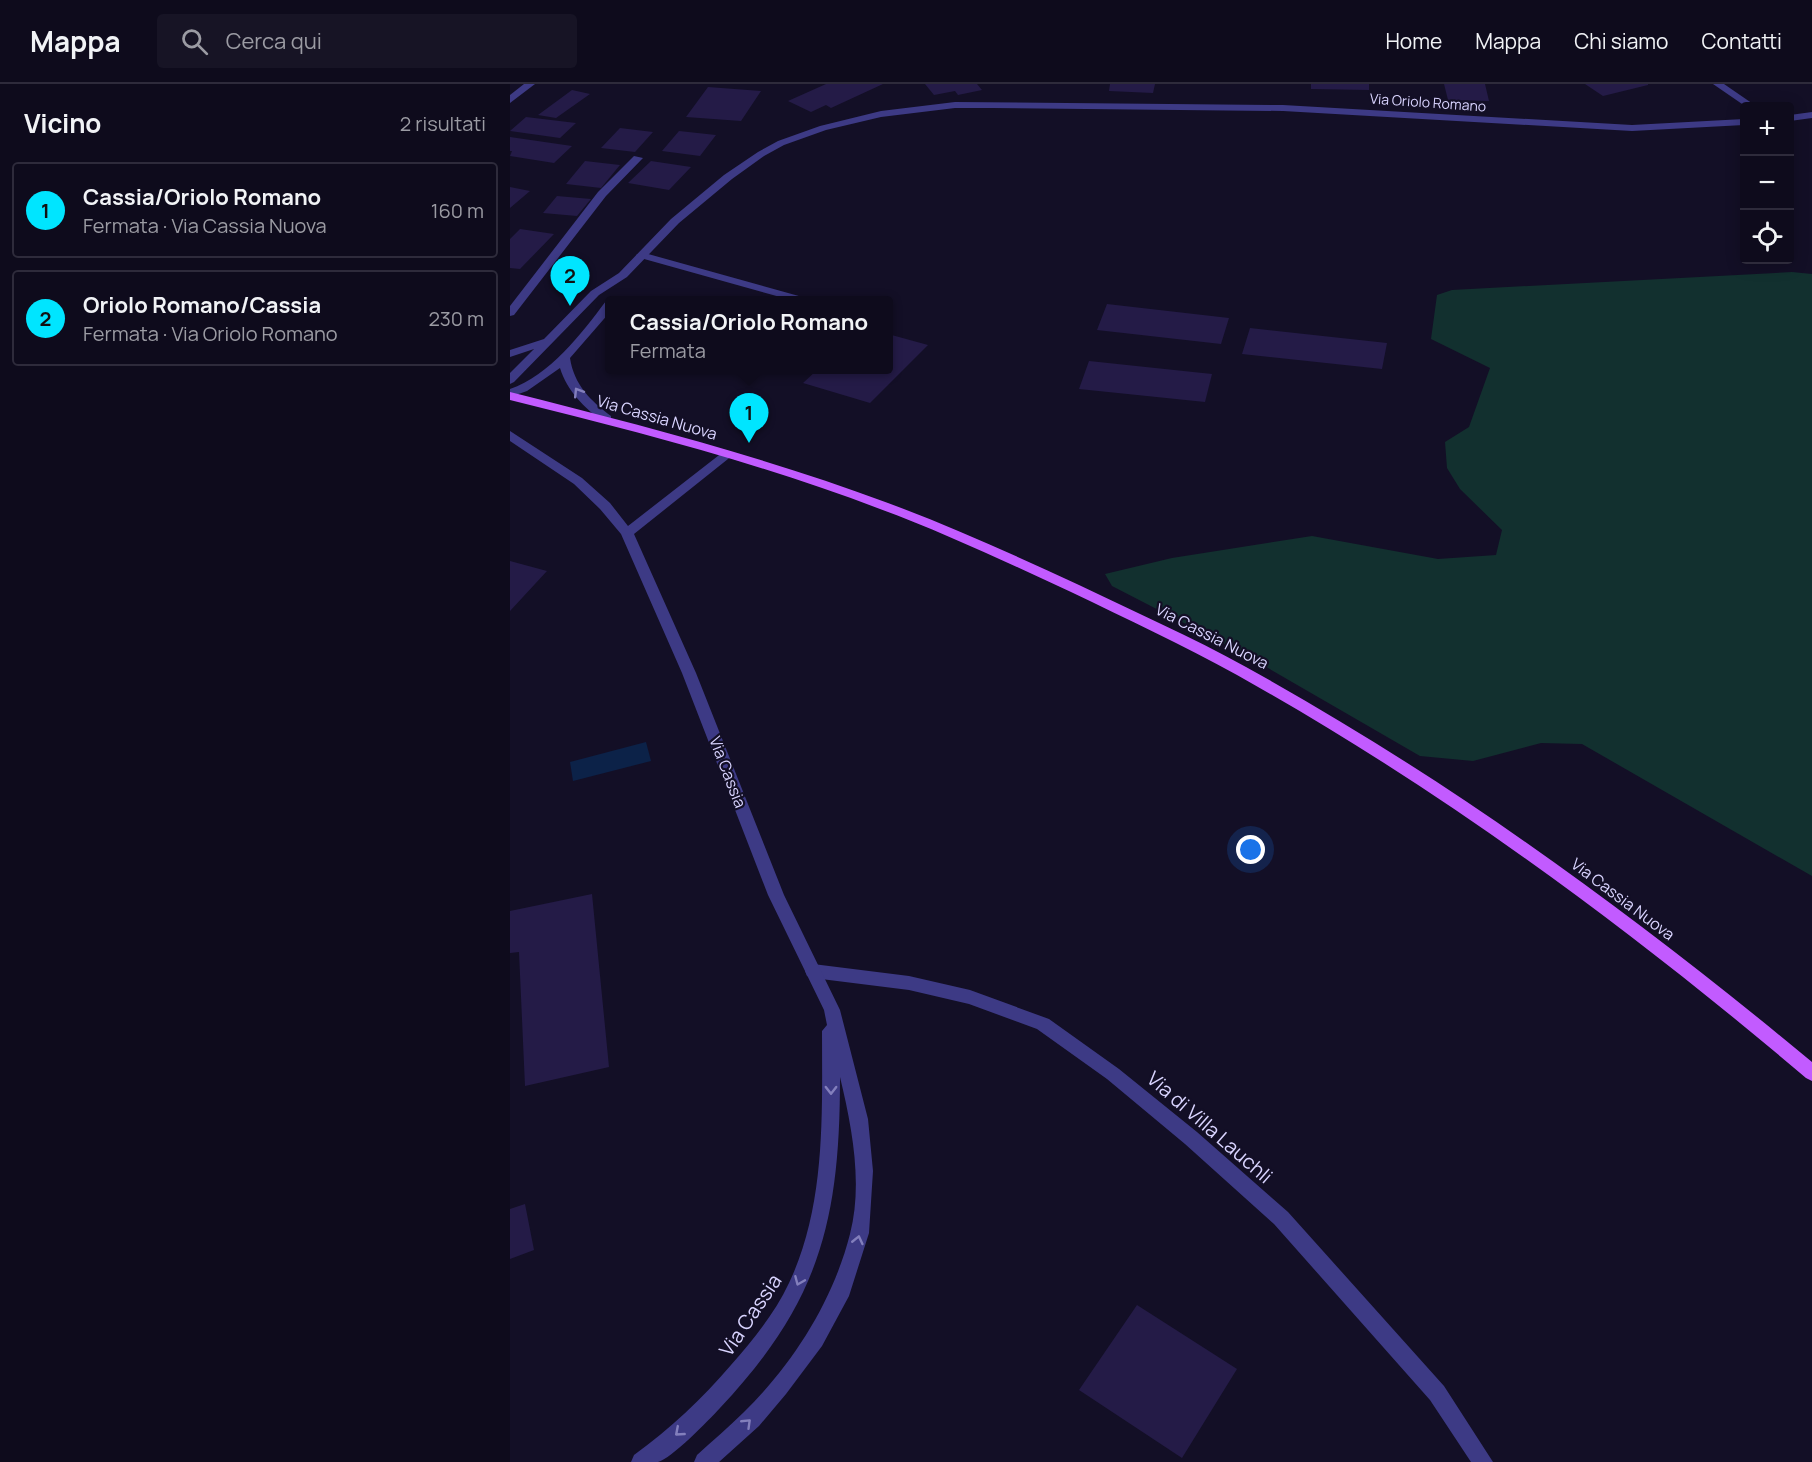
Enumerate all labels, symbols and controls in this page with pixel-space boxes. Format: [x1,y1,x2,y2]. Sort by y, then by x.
search box [157,14,577,68]
text: Mappa [30,22,121,60]
icon: search [178,25,211,58]
text: Cerca qui [226,26,322,56]
text: Home [1385,27,1442,55]
text: Mappa [1475,27,1541,55]
text: Chi siamo [1574,27,1669,55]
text: Contatti [1702,27,1782,55]
street label: Via Oriolo Romano [1369,88,1487,116]
map controls [1740,102,1794,264]
button: + [1740,102,1794,156]
text: Vicino [24,105,101,141]
text: 2 risultati [400,110,486,137]
button: − [1740,156,1794,210]
text: Cassia/Oriolo Romano [83,182,321,212]
text: 1 [41,197,50,224]
text: 160 m [431,197,484,224]
button: locate [1740,210,1794,264]
text: Fermata · Via Cassia Nuova [83,212,327,239]
pin: 2 [550,256,590,306]
text: Oriolo Romano/Cassia [83,290,321,320]
popup [605,296,893,374]
text: 2 [40,305,51,332]
text: 230 m [428,305,484,332]
text: Cassia/Oriolo Romano [630,307,868,337]
text: Fermata · Via Oriolo Romano [83,320,338,347]
text: Fermata [630,337,706,364]
one-way arrow [574,388,586,398]
street label: Via Cassia Nuova [594,389,720,445]
pin: 1 [730,394,768,443]
street label: Via Cassia Nuova [1152,598,1272,674]
street label: Via Cassia [704,733,752,811]
your location [1236,835,1265,864]
street label: Via Cassia Nuova [1567,853,1679,945]
street label: Via di Villa Lauchli [1141,1065,1279,1189]
one-way arrow [825,1085,837,1094]
one-way arrow [850,1235,863,1245]
street label: Via Cassia [713,1269,787,1361]
one-way arrow [794,1274,806,1285]
one-way arrow [740,1419,751,1430]
one-way arrow [675,1425,685,1436]

